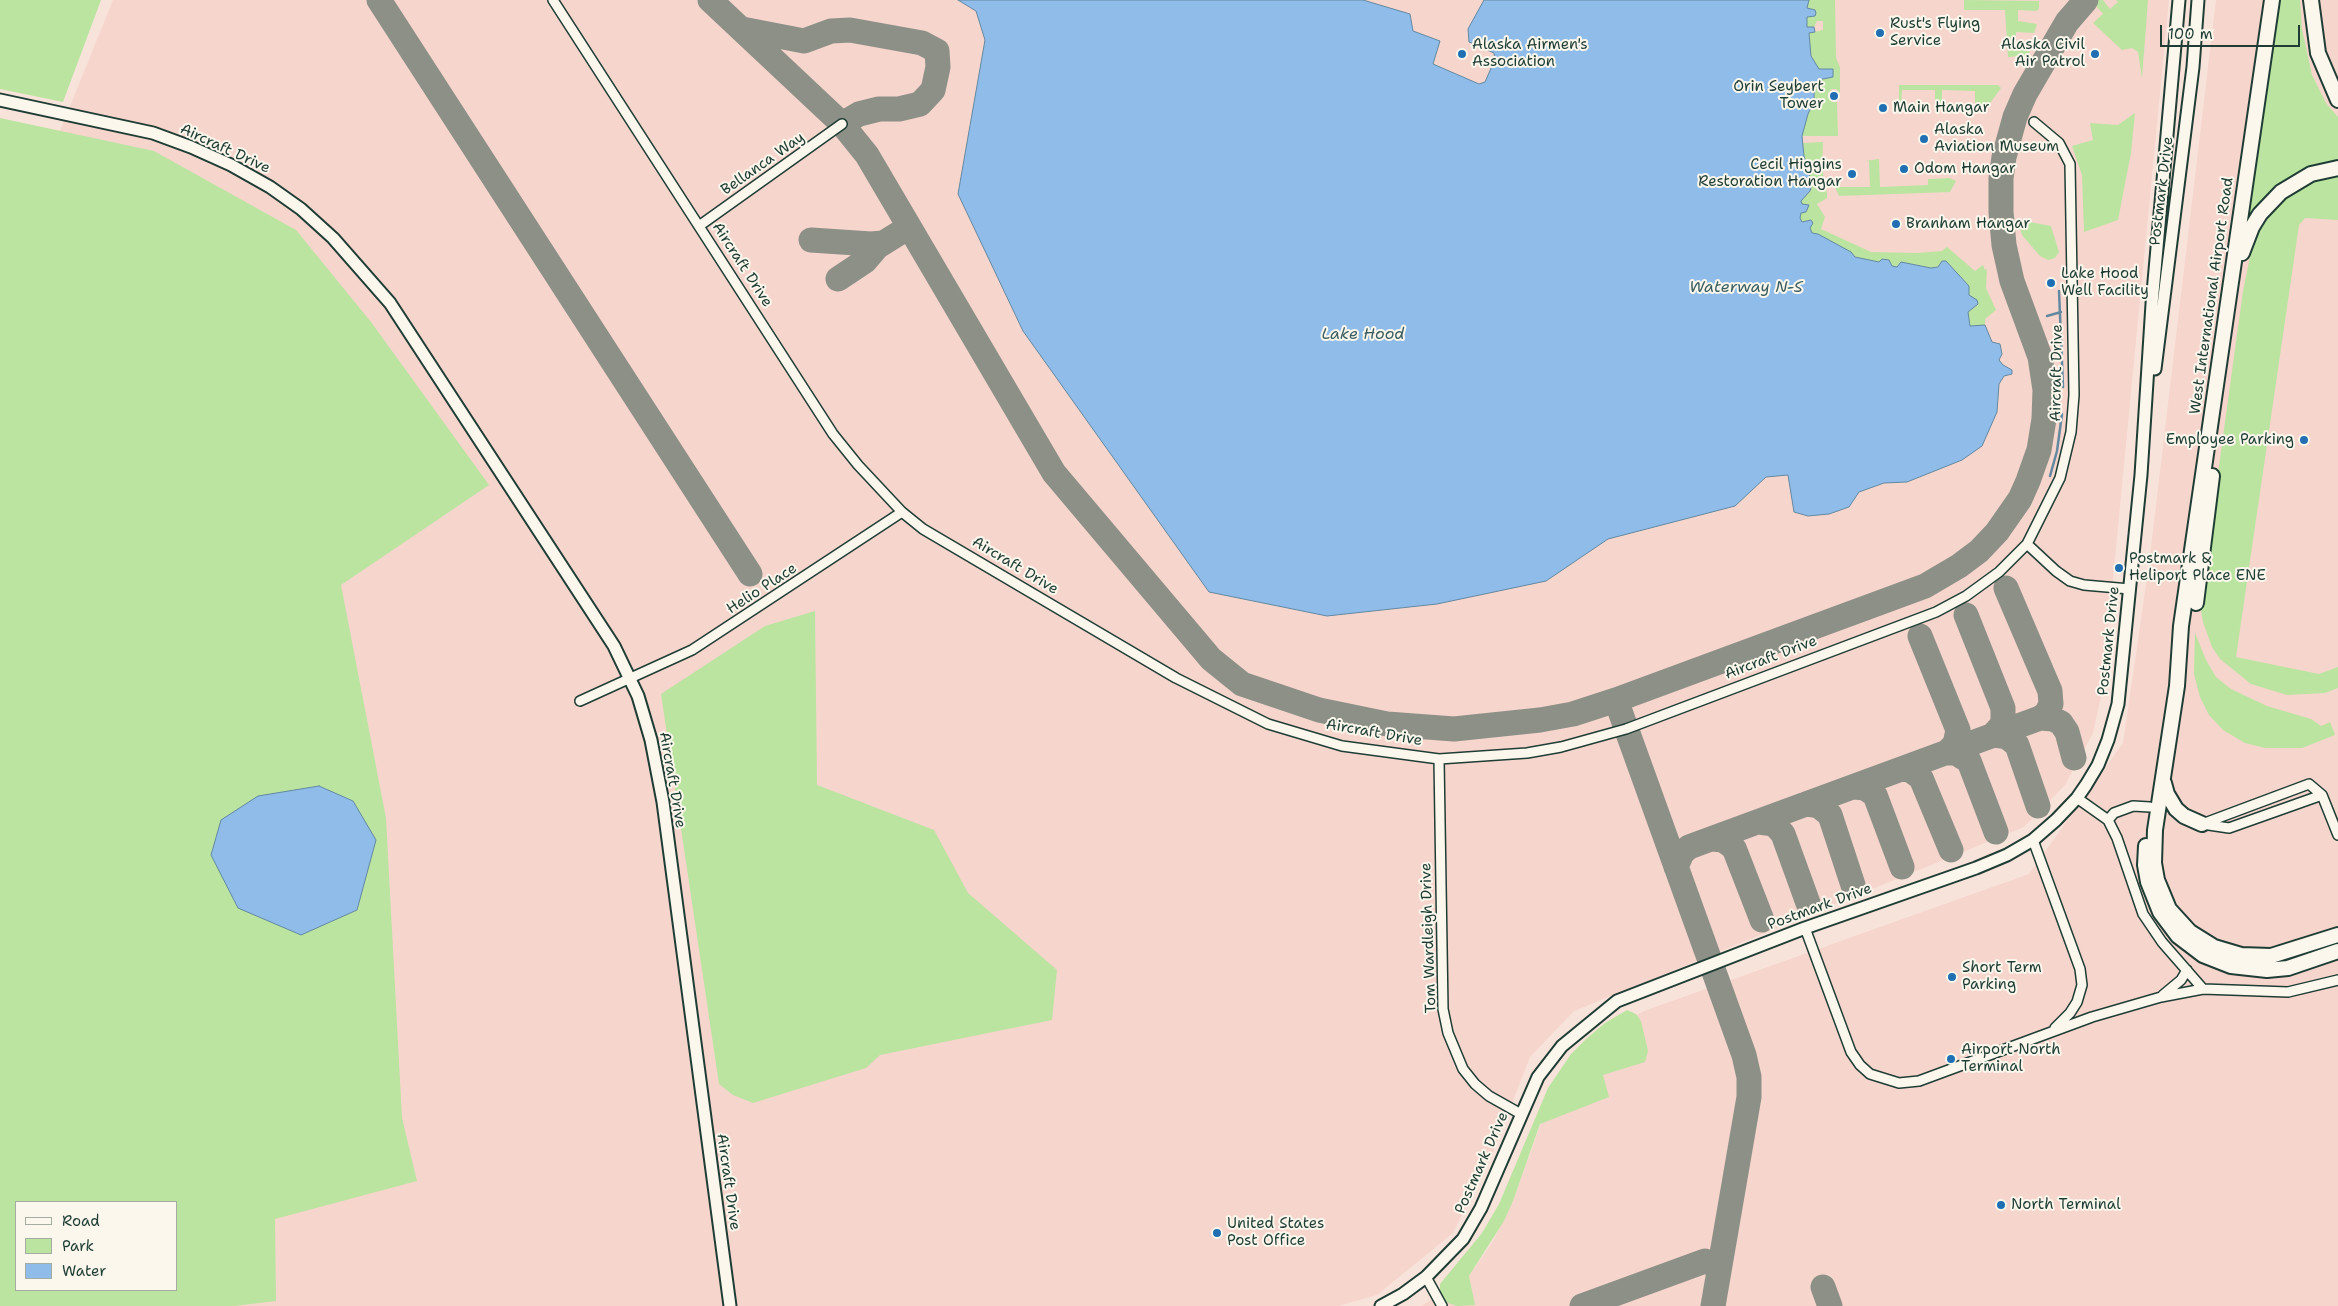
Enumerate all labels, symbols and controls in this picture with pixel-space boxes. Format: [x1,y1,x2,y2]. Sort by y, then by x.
place label: Rust's Flying Service [1890,15,1980,50]
scale bar [2163,15,2303,47]
text: 100 m [2168,24,2213,44]
marker: Rust's Flying Service [1874,27,1886,39]
place label: Alaska Airmen's Association [1472,36,1588,71]
place label: Alaska Civil Air Patrol [2001,36,2085,71]
marker: Alaska Airmen's Association [1456,48,1468,60]
marker: Alaska Civil Air Patrol [2089,48,2101,60]
place label: Orin Seybert Tower [1733,78,1824,113]
marker: Orin Seybert Tower [1828,90,1840,102]
place label: Main Hangar [1893,99,1990,117]
marker: Main Hangar [1877,102,1889,114]
street label: Aircraft Drive [177,120,273,178]
place label: Alaska Aviation Museum [1934,121,2059,156]
street label: Bellanca Way [718,129,808,199]
marker: Alaska Aviation Museum [1918,133,1930,145]
street label: Postmark Drive [2146,135,2178,247]
place label: Cecil Higgins Restoration Hangar [1698,156,1842,191]
place label: Odom Hangar [1914,160,2016,178]
marker: Odom Hangar [1898,163,1910,175]
marker: Cecil Higgins Restoration Hangar [1846,168,1858,180]
street label: West International Airport Road [2186,176,2238,416]
place label: Branham Hangar [1906,215,2030,233]
marker: Branham Hangar [1890,218,1902,230]
street label: Aircraft Drive [708,219,776,311]
place label: Lake Hood Well Facility [2061,265,2149,300]
marker: Lake Hood Well Facility [2045,277,2057,289]
water label: Waterway N-S [1689,278,1803,298]
street label: Aircraft Drive [2047,324,2067,422]
water label: Lake Hood [1321,325,1405,345]
place label: Employee Parking [2166,431,2294,449]
marker: Employee Parking [2298,434,2310,446]
street label: Aircraft Drive [969,533,1061,599]
place label: Postmark & Heliport Place ENE [2129,550,2266,585]
street label: Helio Place [724,560,800,618]
marker: Postmark & Heliport Place ENE [2113,562,2125,574]
street label: Postmark Drive [2094,586,2124,696]
street label: Aircraft Drive [1722,632,1820,684]
street label: Aircraft Drive [1324,716,1424,750]
street label: Aircraft Drive [655,730,689,830]
street label: Tom Wardleigh Drive [1417,862,1441,1014]
street label: Postmark Drive [1765,880,1875,934]
place label: Short Term Parking [1962,959,2042,994]
marker: Short Term Parking [1946,971,1958,983]
place label: Airport North Terminal [1961,1041,2061,1076]
marker: Airport North Terminal [1945,1053,1957,1065]
street label: Postmark Drive [1451,1109,1513,1217]
street label: Aircraft Drive [712,1133,744,1231]
place label: North Terminal [2011,1196,2121,1214]
marker: North Terminal [1995,1199,2007,1211]
legend [15,1201,178,1291]
text: Road [62,1211,100,1231]
place label: United States Post Office [1227,1215,1325,1250]
marker: United States Post Office [1211,1227,1223,1239]
text: Park [62,1236,94,1256]
text: Water [62,1261,106,1281]

